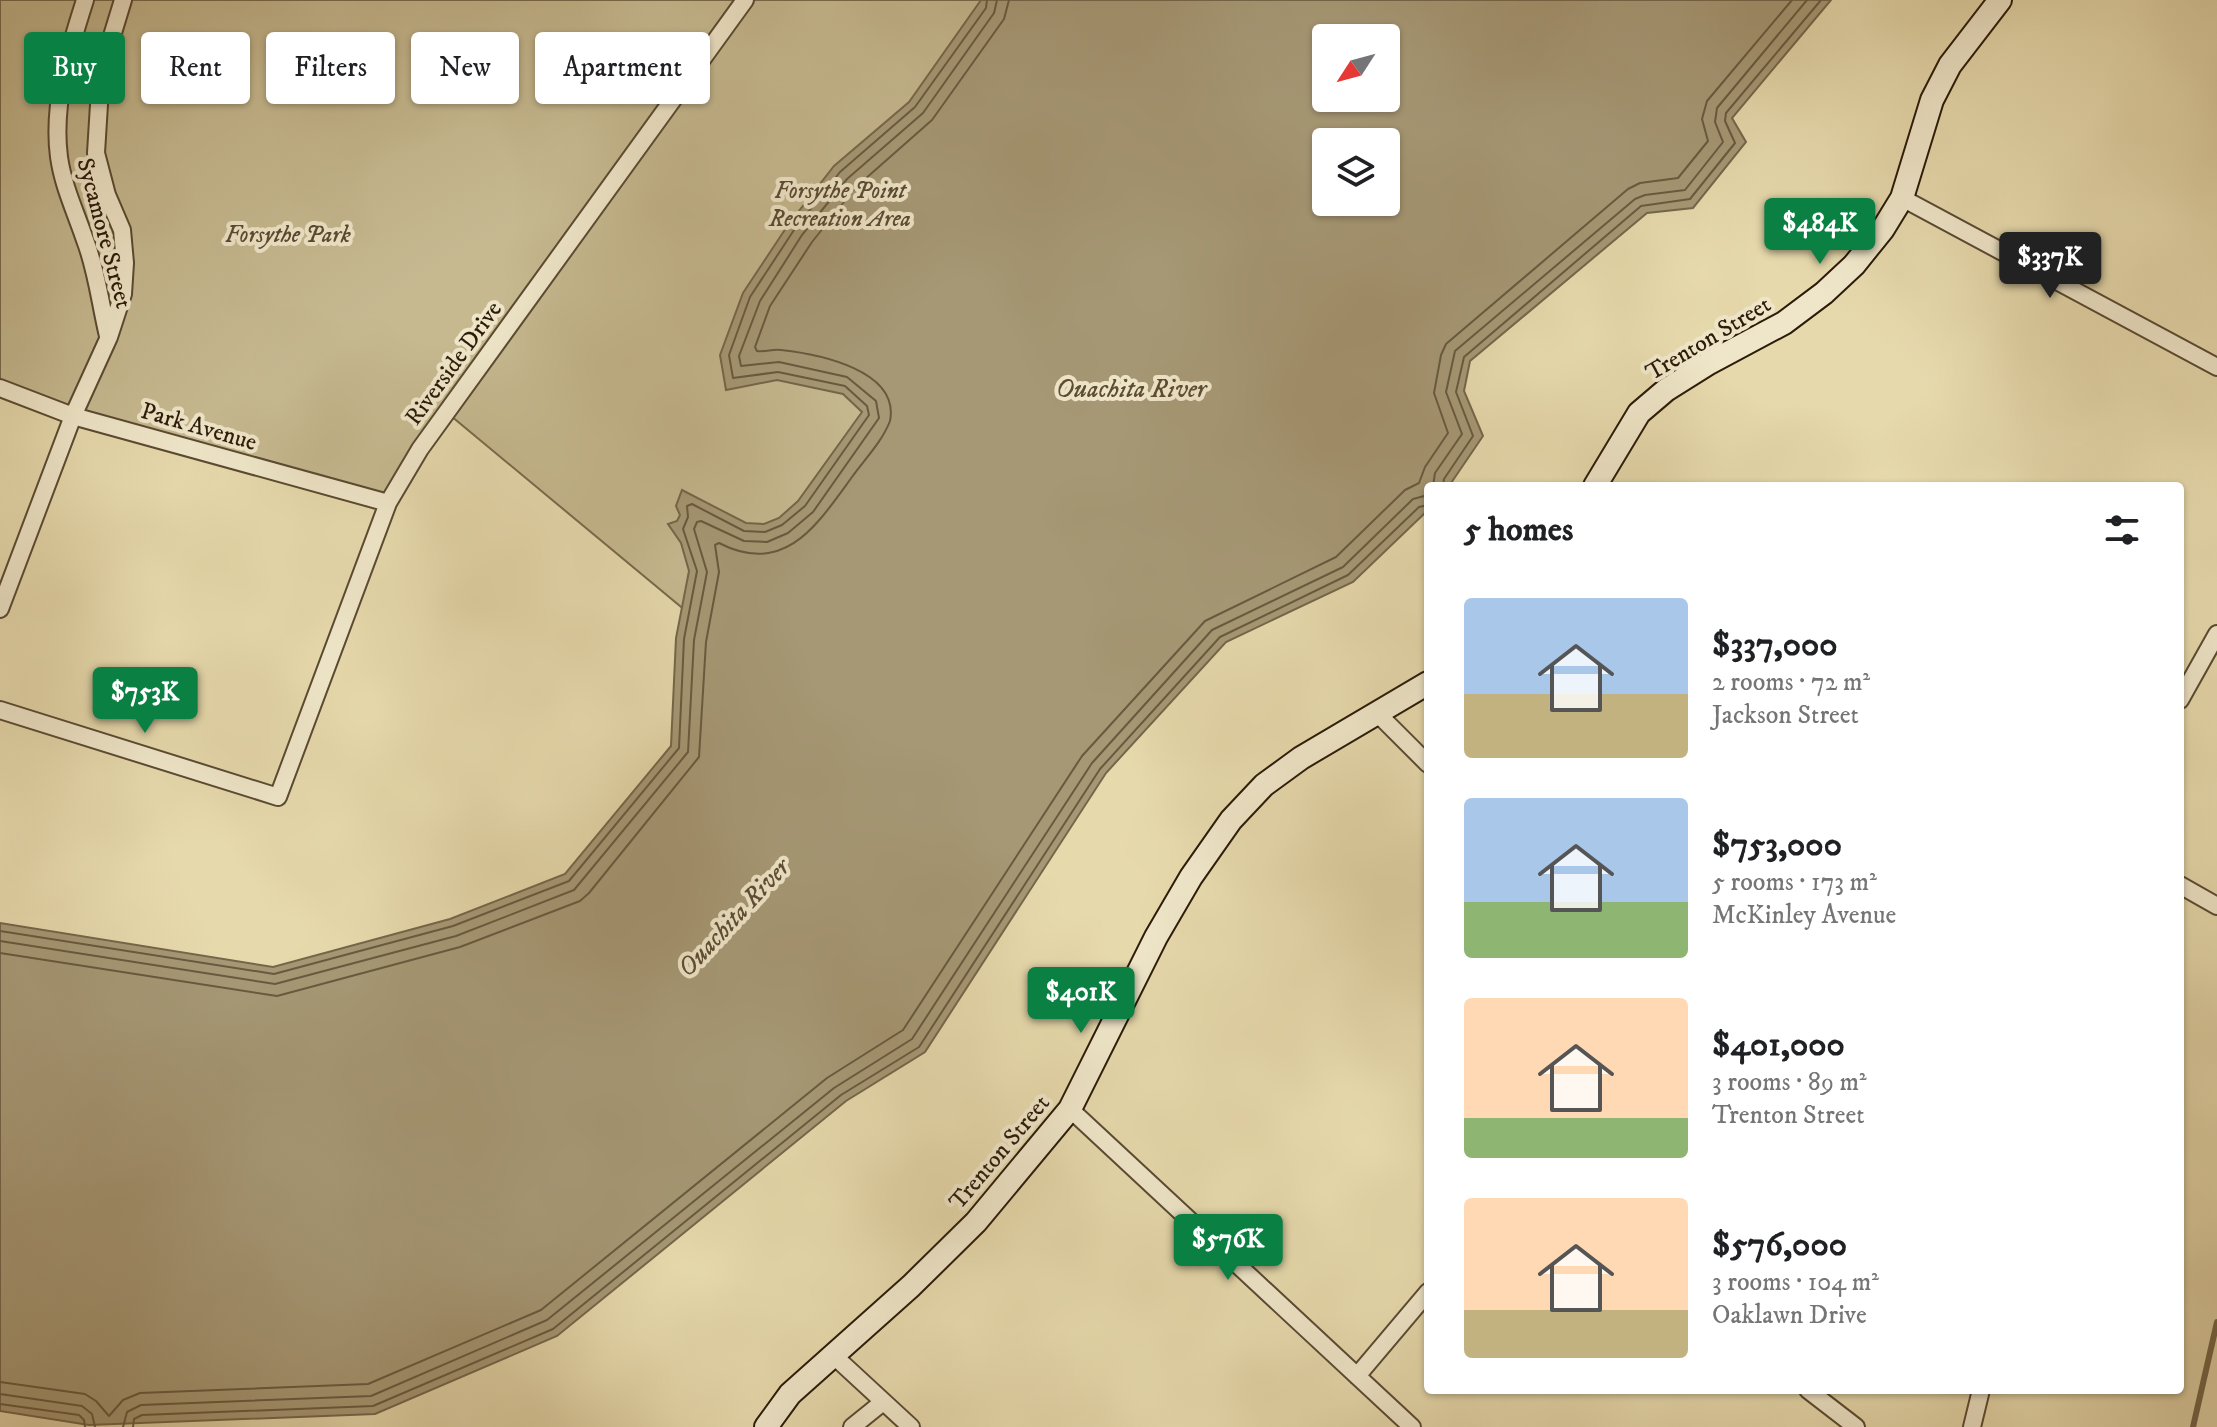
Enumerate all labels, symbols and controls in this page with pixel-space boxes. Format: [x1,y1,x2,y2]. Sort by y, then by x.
north arrow [1312,24,1400,112]
map controls [1312,24,1400,216]
chip: Buy [24,32,125,104]
chip: Rent [141,32,250,104]
chip: Filters [266,32,395,104]
chip: New [411,32,519,104]
chip: Apartment [535,32,710,104]
button: layers [1312,128,1400,216]
street label: Sycamore Street [70,155,139,312]
park label: Forsythe Point Recreation Area [768,176,911,234]
pin: $484K [1764,198,1876,266]
text: $484K [1782,207,1858,240]
park label: Forsythe Park [225,220,351,250]
pin: $337K [1994,232,2106,300]
text: $337K [2017,241,2083,274]
street label: Trenton Street [1640,290,1777,388]
street label: Riverside Drive [399,296,509,432]
water label: Ouachita River [1056,373,1208,406]
street label: Park Avenue [137,396,260,458]
icon: filters [2100,508,2144,552]
text: 5 homes [1464,509,1573,551]
text: $337,000 [1712,624,1838,666]
icon: home [1528,630,1624,726]
text: 2 rooms · 72 m² [1712,666,1870,699]
pin: $753K [89,667,201,735]
text: $753K [111,676,179,709]
text: Jackson Street [1712,699,1859,732]
text: $753,000 [1712,824,1842,866]
icon: home [1528,830,1624,926]
water label: Ouachita River [671,851,799,984]
text: 5 rooms · 173 m² [1712,866,1877,899]
text: McKinley Avenue [1712,899,1896,932]
pin: $401K [1025,967,1137,1035]
text: $401K [1046,976,1116,1009]
text: $401,000 [1712,1024,1845,1066]
icon: home [1528,1030,1624,1126]
text: 3 rooms · 89 m² [1712,1066,1867,1099]
street label: Trenton Street [943,1089,1057,1216]
text: Trenton Street [1712,1099,1865,1132]
pin: $576K [1172,1214,1284,1282]
text: $576K [1192,1223,1264,1256]
text: $576,000 [1712,1224,1847,1266]
icon: home [1528,1230,1624,1326]
text: 3 rooms · 104 m² [1712,1266,1879,1299]
text: Oaklawn Drive [1712,1299,1867,1332]

